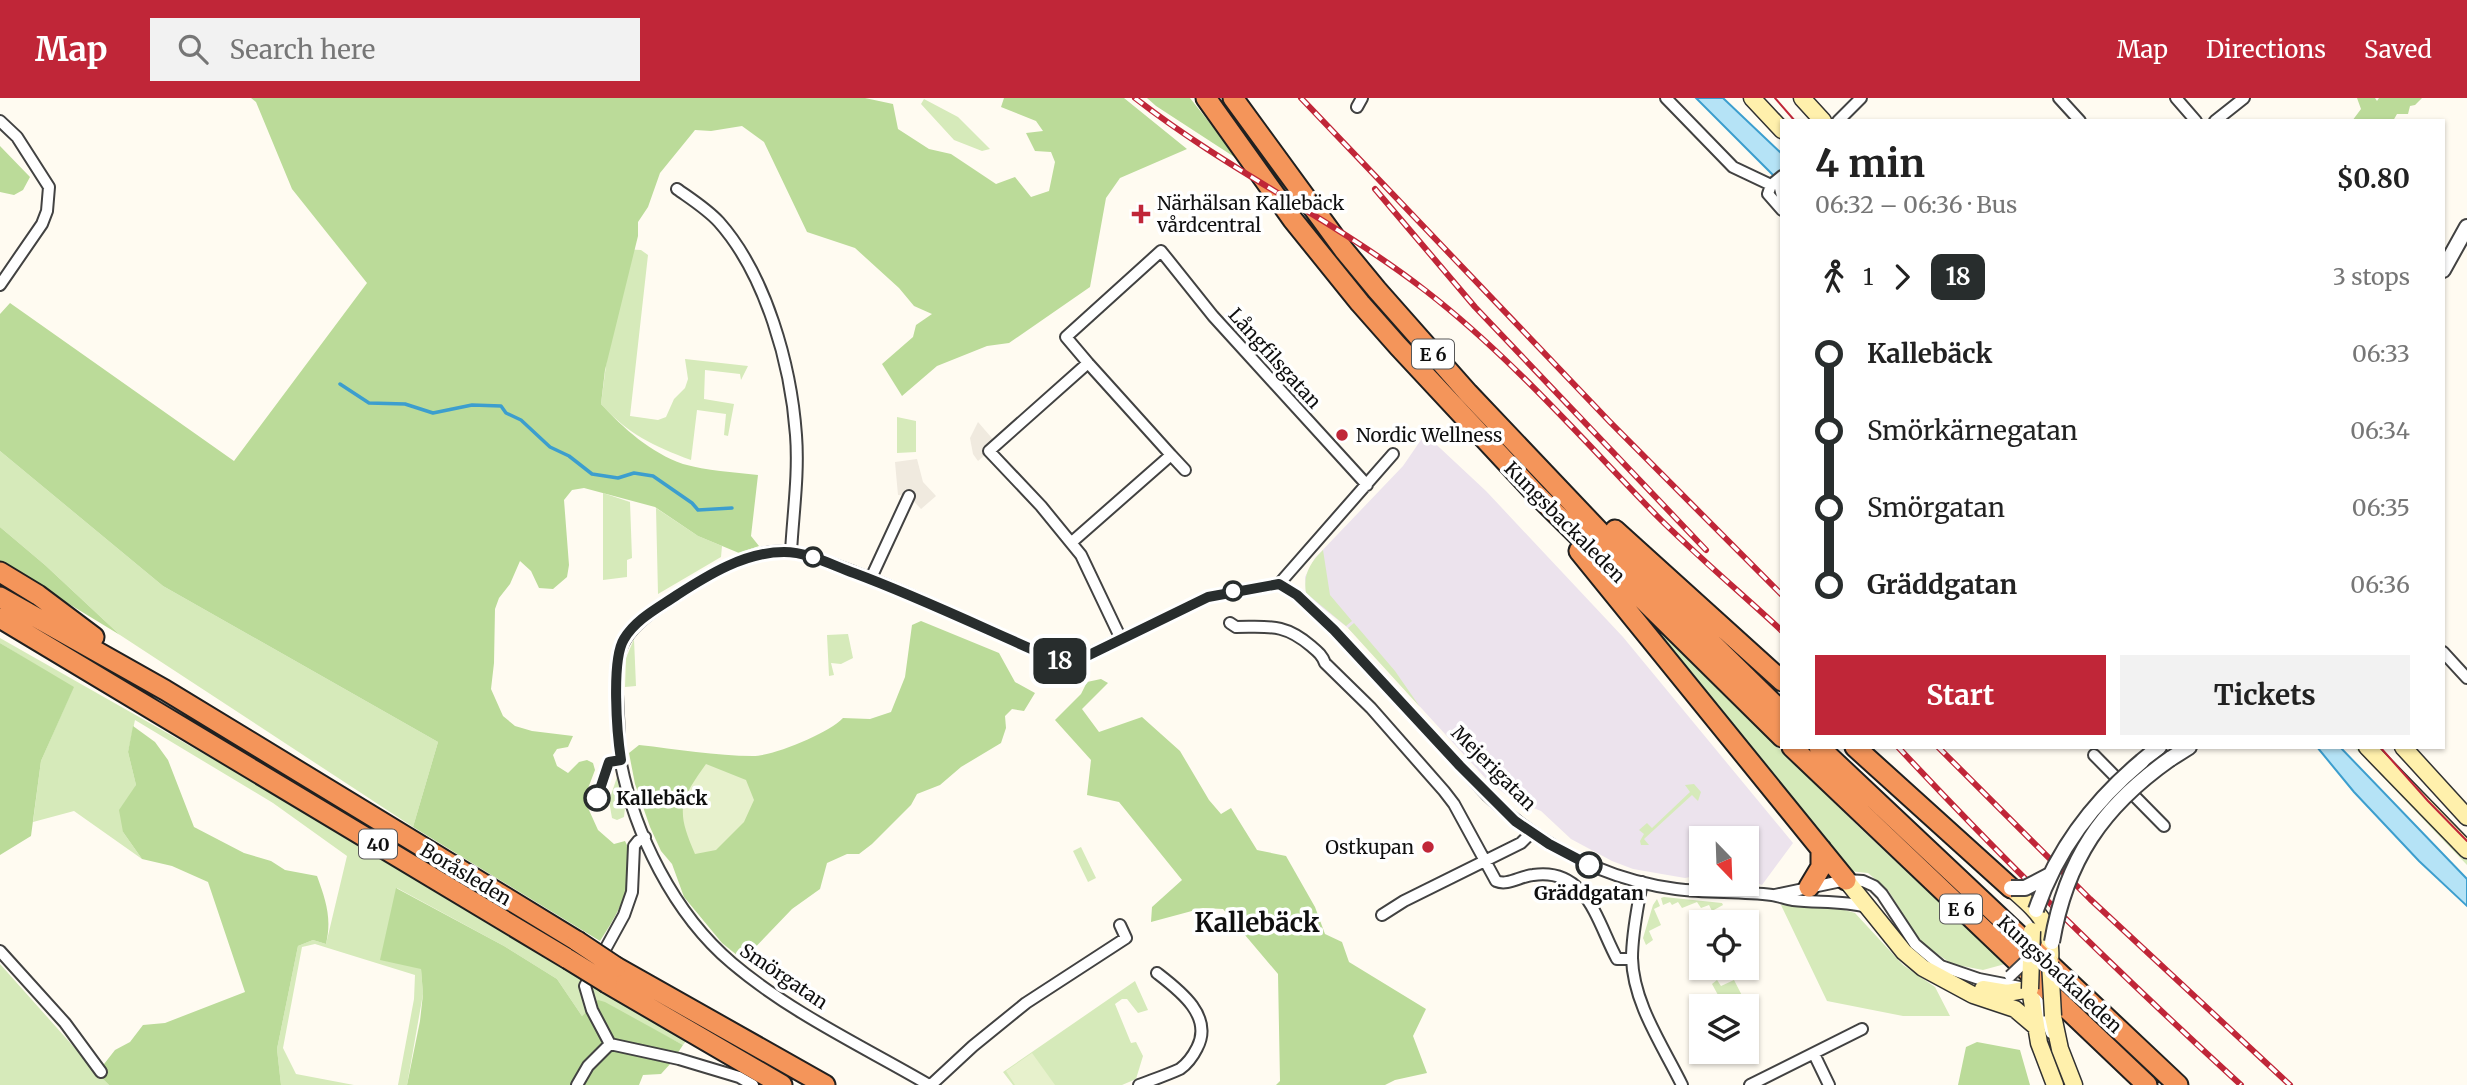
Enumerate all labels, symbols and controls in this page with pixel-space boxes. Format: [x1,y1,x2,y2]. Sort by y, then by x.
search box [150,18,640,81]
text: Map [35,29,108,70]
icon: search [174,30,212,68]
text: Search here [230,33,375,66]
text: Map [2117,34,2168,65]
text: Directions [2206,34,2326,65]
text: Saved [2364,34,2432,65]
text: 4 min [1815,140,1925,187]
text: $0.80 [2337,162,2410,195]
text: 06:32 – 06:36 · Bus [1815,190,2017,219]
place label: Närhälsan Kallebäck vårdcentral [1156,191,1344,237]
marker: Närhälsan Kallebäck vårdcentral [1131,204,1151,224]
icon: walk [1815,258,1853,296]
icon: forward [1883,258,1921,296]
text: 18 [1945,261,1971,292]
text: 1 [1863,262,1873,291]
text: 3 stops [2333,262,2410,291]
street label: Långfilsgatan [1224,303,1327,414]
text: Kallebäck [1867,337,1992,370]
text: 06:33 [2352,339,2410,368]
road number: E 6 [1412,340,1454,368]
text: Smörkärnegatan [1867,414,2078,447]
text: 06:34 [2350,416,2410,445]
place label: Nordic Wellness [1356,423,1502,447]
marker: Nordic Wellness [1334,427,1350,443]
street label: Kungsbackaleden [1499,456,1631,588]
text: Smörgatan [1867,491,2005,524]
text: 06:35 [2352,493,2410,522]
unlabelled marker [803,547,823,567]
text: Gräddgatan [1867,568,2017,601]
text: 06:36 [2350,570,2410,599]
unlabelled marker [1223,581,1243,601]
line badge: 18 [1028,638,1092,684]
text: 18 [1047,645,1073,676]
button: Start [1815,655,2106,735]
button: Tickets [2120,655,2410,735]
street label: Mejerigatan [1446,720,1542,816]
marker: Kallebäck [584,785,610,811]
place label: Kallebäck [616,786,708,810]
north arrow [1689,826,1759,896]
map controls [1689,826,1759,1064]
road number: 40 [359,830,397,858]
place label: Ostkupan [1325,835,1414,859]
street label: Boråsleden [416,837,516,911]
marker: Ostkupan [1420,839,1436,855]
marker: Gräddgatan [1576,852,1602,878]
place label: Gräddgatan [1534,881,1644,905]
road number: E 6 [1940,894,1982,924]
district label: Kallebäck [1194,906,1320,939]
button: locate [1689,910,1759,980]
street label: Kungsbackaleden [1993,910,2128,1038]
street label: Smörgatan [736,938,833,1014]
button: layers [1689,994,1759,1064]

